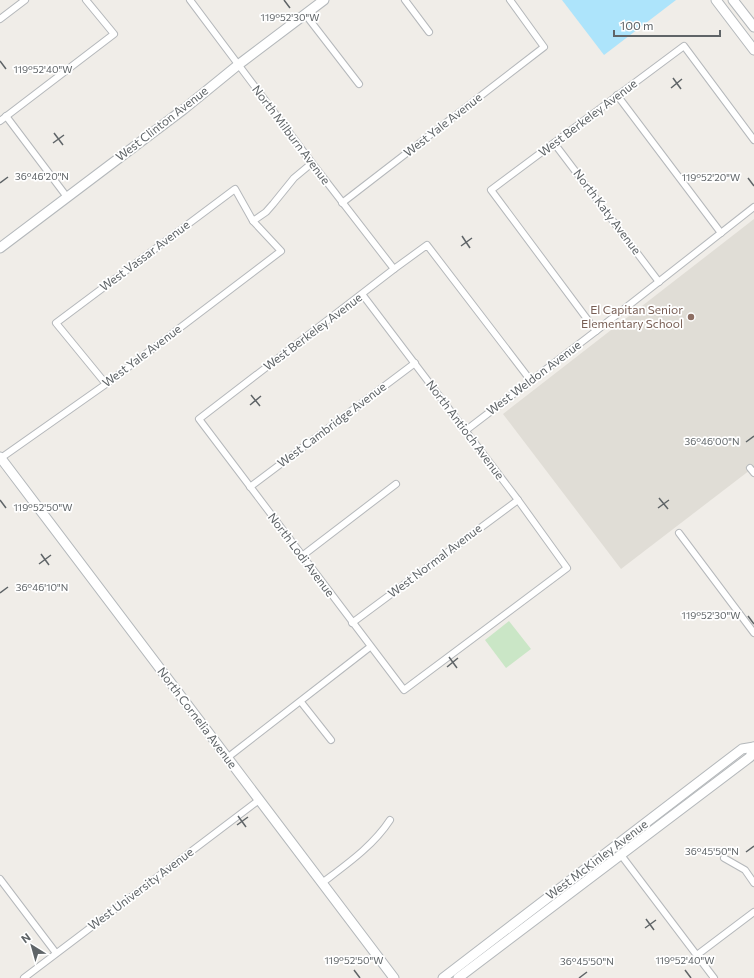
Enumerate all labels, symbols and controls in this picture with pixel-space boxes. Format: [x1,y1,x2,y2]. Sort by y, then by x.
text: 119°52'30"W [261,11,319,23]
scale bar [614,12,720,38]
text: 100 m [620,18,654,32]
text: 119°52'40"W [13,63,73,75]
street label: West Berkeley Avenue [535,76,639,159]
street label: North Milburn Avenue [250,82,334,187]
street label: West Clinton Avenue [113,83,210,163]
street label: West Yale Avenue [401,89,484,159]
street label: North Katy Avenue [571,166,644,257]
text: 36°46'20"N [15,170,69,182]
text: 119°52'20"W [682,171,740,183]
street label: West Vassar Avenue [97,217,192,293]
street label: West Berkeley Avenue [260,290,364,373]
place label: El Capitan Senior Elementary School [581,302,683,330]
marker: El Capitan Senior Elementary School [686,312,696,322]
street label: West Yale Avenue [99,321,184,389]
street label: West Weldon Avenue [483,337,583,417]
street label: North Antioch Avenue [424,377,508,482]
street label: West Cambridge Avenue [274,379,388,470]
text: 36°46'00"N [685,435,739,447]
text: 119°52'50"W [14,501,72,513]
street label: North Lodi Avenue [266,510,338,599]
street label: West Normal Avenue [385,520,484,600]
text: 36°46'10"N [16,581,68,593]
text: 119°52'30"W [682,609,740,621]
street label: North Cornelia Avenue [155,664,240,771]
street label: West McKinley Avenue [543,816,650,902]
street label: West University Avenue [85,844,196,932]
text: 36°45'50"N [685,845,739,857]
north arrow [12,926,52,966]
text: N [18,930,33,945]
text: 119°52'50"W [325,954,383,966]
text: 119°52'40"W [655,954,715,966]
text: 36°45'50"N [560,955,614,967]

